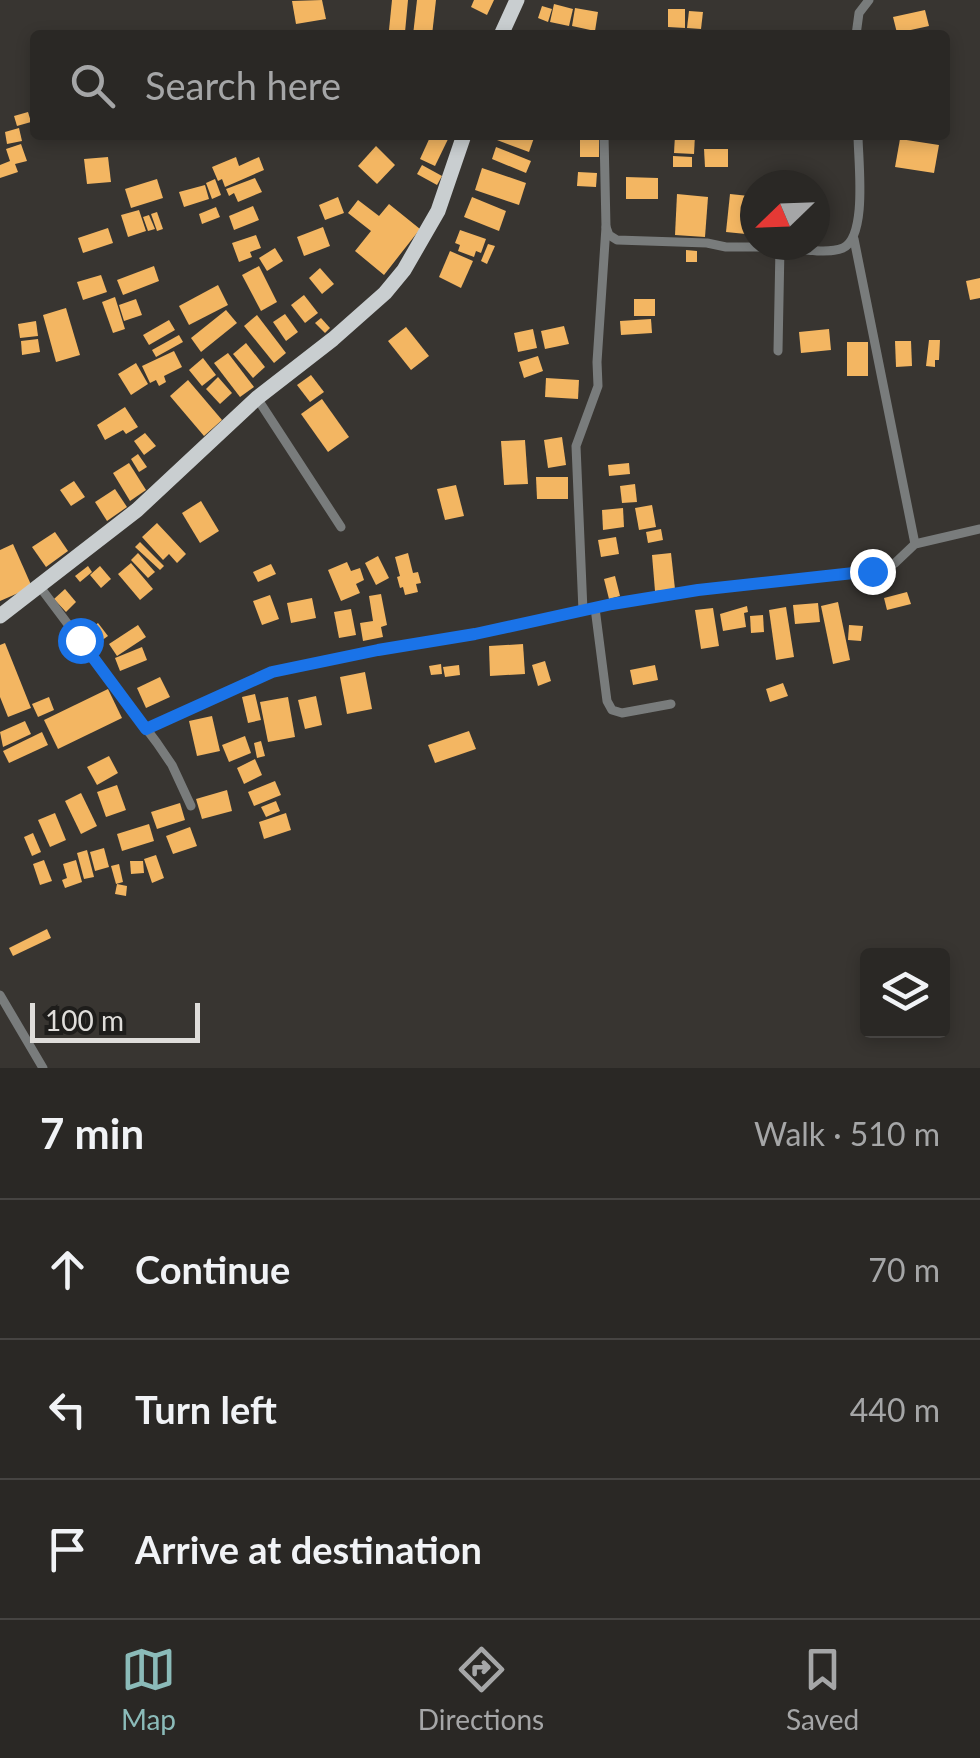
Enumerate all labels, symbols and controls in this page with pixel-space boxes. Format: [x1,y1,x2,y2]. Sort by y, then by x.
search box [30,30,950,140]
icon: search [65,58,120,113]
text: Search here [145,62,341,108]
north arrow [740,170,830,260]
route end [850,549,896,595]
route start [58,618,104,664]
map controls [860,948,950,1038]
button: layers [860,948,950,1038]
scale bar [30,998,200,1042]
text: 100 m [45,1003,124,1037]
text: 7 min [40,1108,144,1158]
text: Walk · 510 m [754,1114,940,1153]
icon: ahead [40,1242,95,1297]
text: Continue [135,1246,290,1292]
text: 70 m [868,1250,940,1289]
icon: left [40,1382,95,1437]
text: Turn left [135,1386,277,1432]
text: 440 m [850,1390,940,1429]
icon: arrive [40,1522,95,1577]
text: Arrive at destination [135,1526,482,1572]
tab: Map [121,1642,176,1736]
tab: Directions [418,1642,544,1736]
tab: Saved [786,1642,859,1736]

